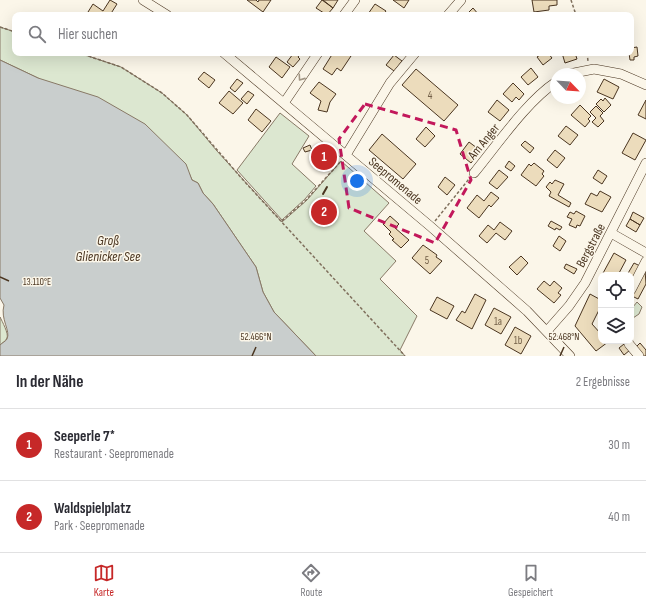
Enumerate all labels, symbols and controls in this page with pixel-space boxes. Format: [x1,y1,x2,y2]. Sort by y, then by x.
search box [12,12,634,56]
icon: search [26,23,48,45]
text: Hier suchen [58,25,118,44]
north arrow [550,68,586,104]
one-way arrow [298,74,306,81]
house number: 4 [428,89,433,102]
street label: Am Anger [464,120,503,164]
pin: 1 [311,142,337,172]
street label: Seepromenade [365,154,425,208]
your location [347,171,367,191]
pin: 2 [311,197,337,227]
street label: Bergstraße [573,221,609,270]
water label: Groß Glienicker See [75,232,141,265]
house number: 5 [425,254,429,267]
map controls [598,272,634,344]
button: locate [598,272,634,308]
text: 13.110°E [23,276,51,288]
button: layers [598,308,634,344]
house number: 1a [494,315,502,328]
text: 52.466°N [240,331,272,343]
text: 52.468°N [549,331,579,343]
house number: 1b [514,334,523,347]
text: In der Nähe [16,372,83,392]
text: 2 Ergebnisse [576,374,630,390]
text: Seeperle 7* [54,427,115,446]
text: 1 [26,437,32,453]
text: 30 m [608,437,630,453]
text: Restaurant · Seepromenade [54,446,174,462]
text: Waldspielplatz [54,499,131,518]
text: 2 [26,509,32,525]
text: 40 m [608,509,630,525]
text: Park · Seepromenade [54,518,145,534]
tab: Karte [93,562,115,599]
tab: Route [300,562,322,599]
tab: Gespeichert [508,562,553,599]

